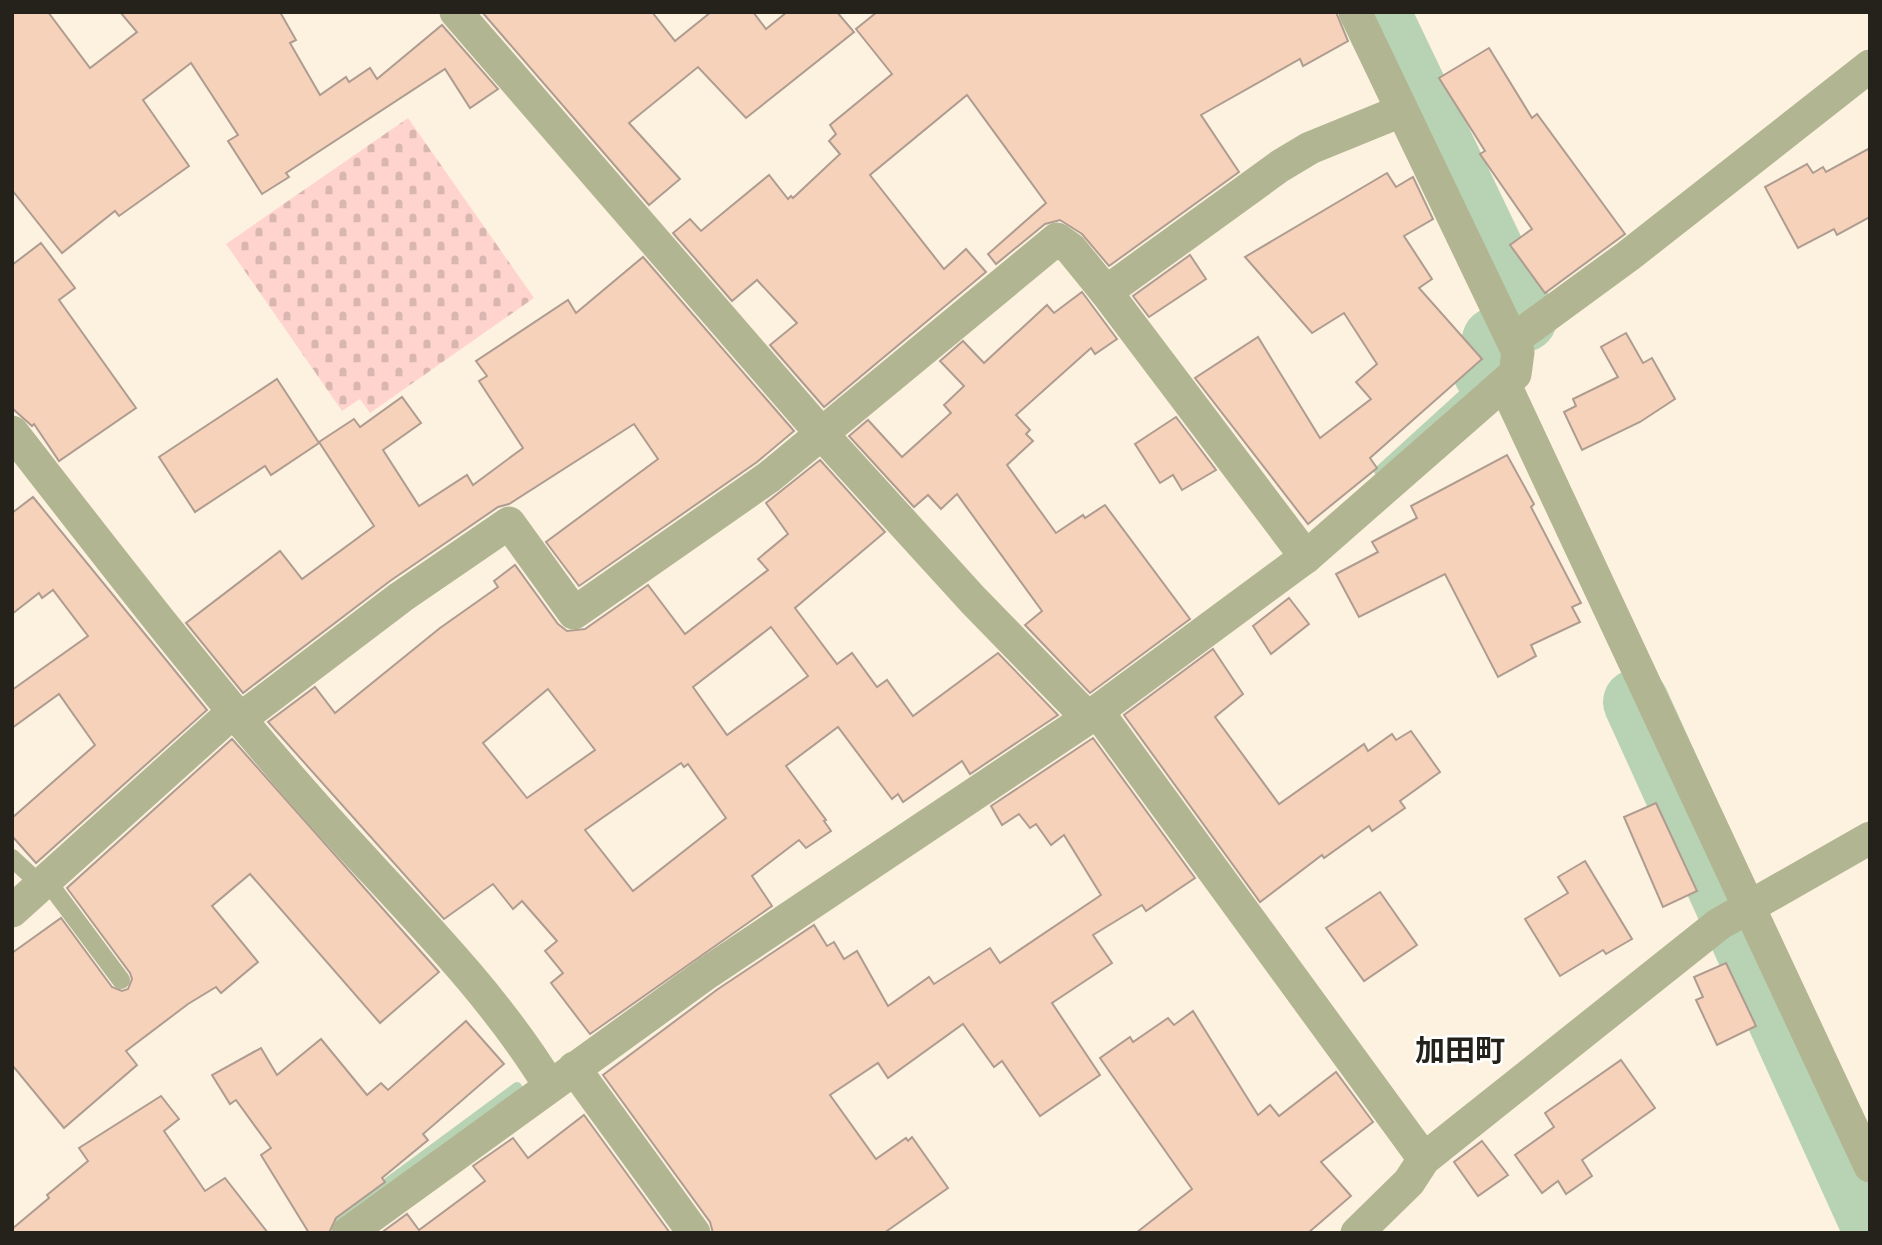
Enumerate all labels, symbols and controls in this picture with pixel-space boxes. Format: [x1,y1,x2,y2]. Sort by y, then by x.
district label: 加田町 [1415,1033,1505,1069]

